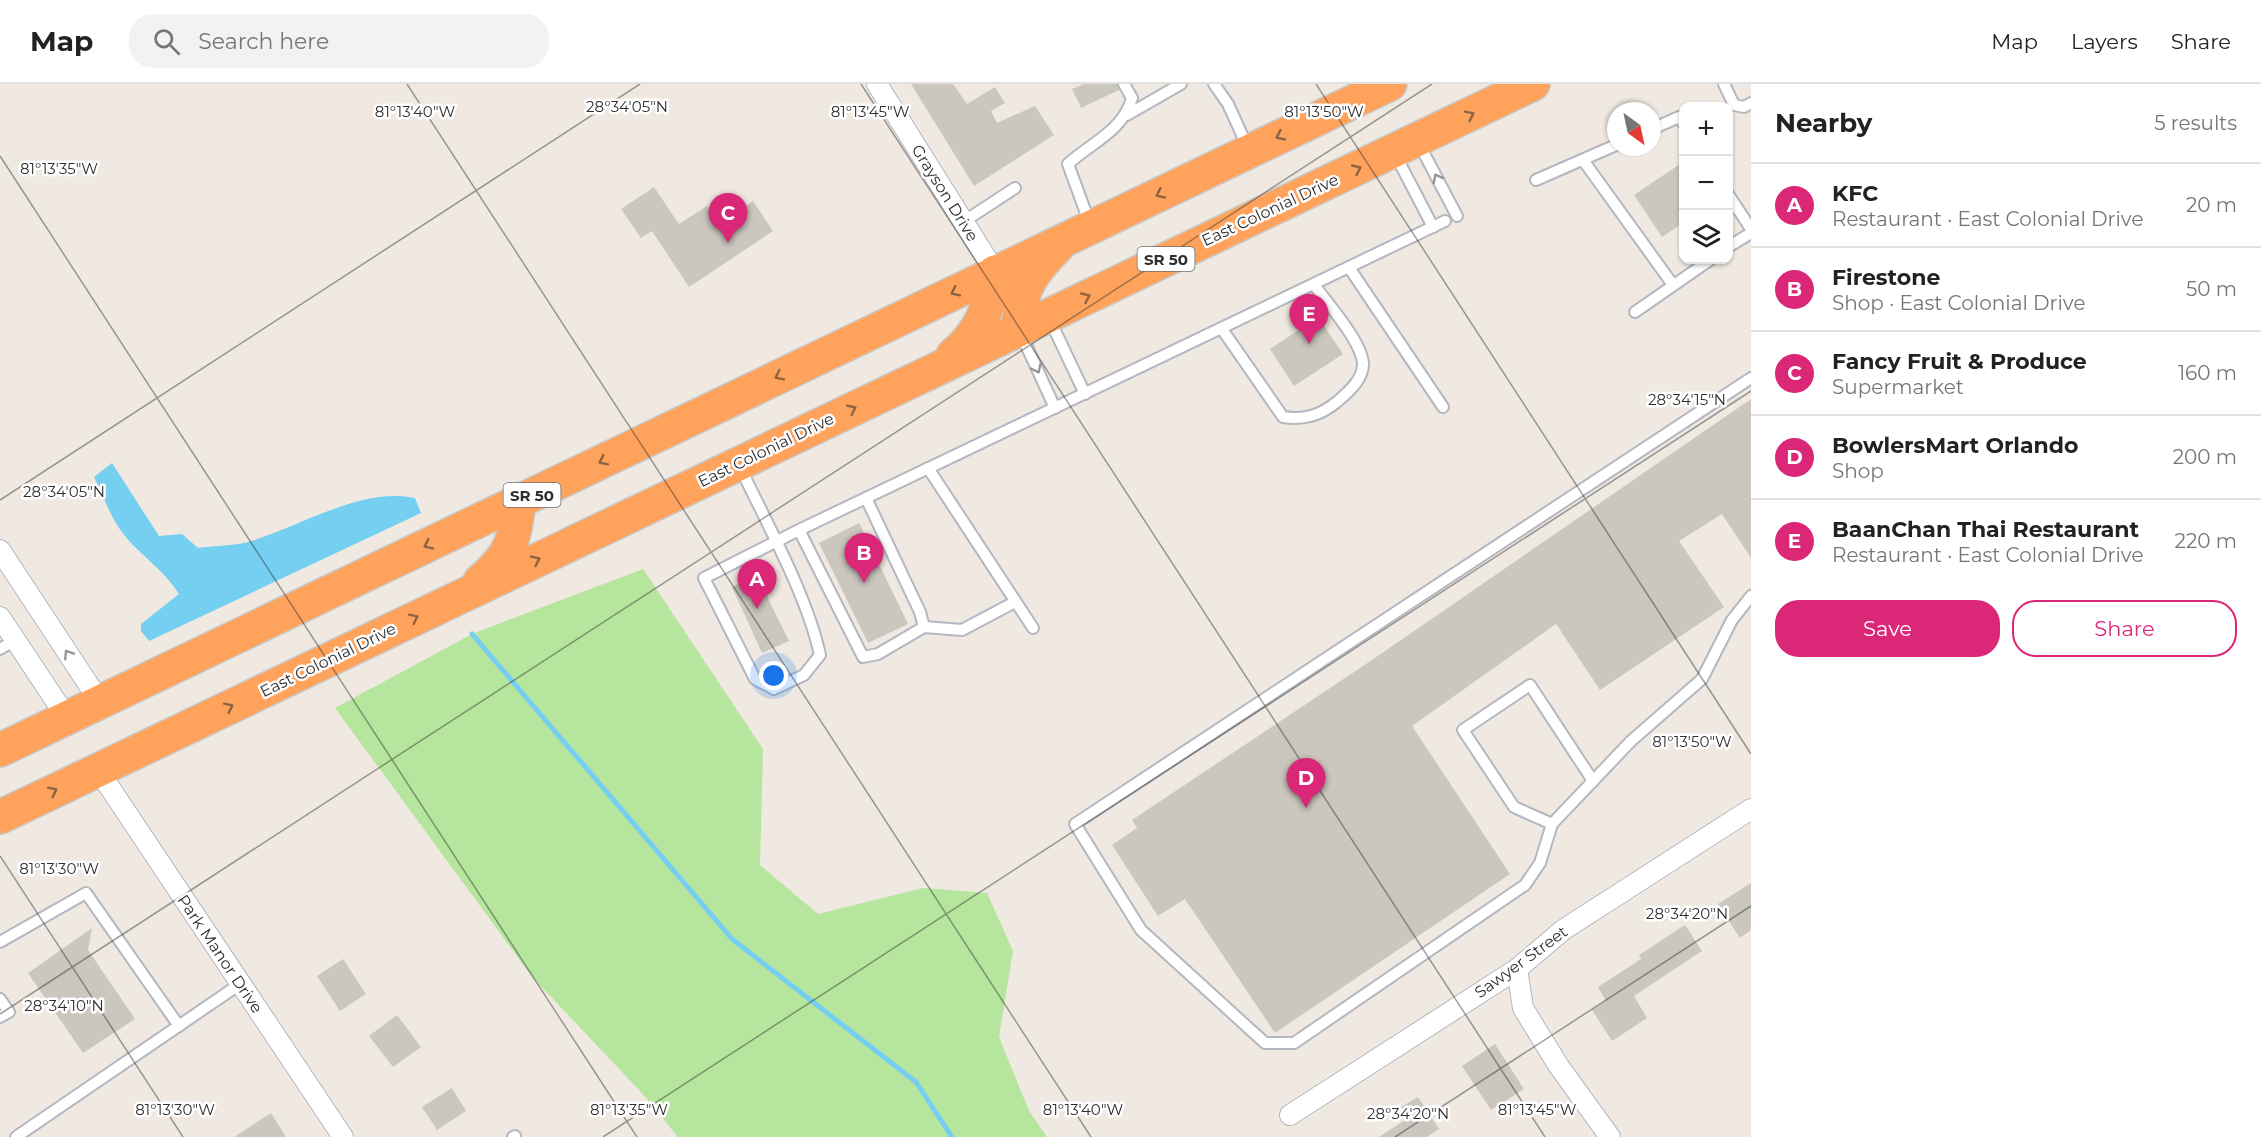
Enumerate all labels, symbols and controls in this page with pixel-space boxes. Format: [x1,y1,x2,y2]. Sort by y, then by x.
search box [129,14,549,68]
text: Map [30,24,93,58]
icon: search [150,25,183,58]
text: Search here [198,28,329,55]
text: Map [1991,29,2038,54]
text: Layers [2071,29,2138,54]
text: Share [2171,29,2231,54]
text: 28°34'05"N [586,97,668,116]
text: 81°13'40"W [375,102,455,121]
text: 81°13'45"W [831,102,910,121]
text: 81°13'50"W [1284,102,1364,121]
north arrow [1607,102,1661,156]
map controls [1679,102,1733,264]
button: + [1679,102,1733,156]
text: Nearby [1775,107,1872,139]
one-way arrow [1463,110,1474,122]
text: 5 results [2154,111,2237,135]
one-way arrow [1275,129,1286,141]
street label: Grayson Drive [908,141,982,245]
button: − [1679,156,1733,210]
text: 81°13'35"W [20,159,98,178]
one-way arrow [1351,164,1362,176]
street label: East Colonial Drive [1199,170,1341,250]
one-way arrow [1433,174,1444,184]
text: KFC [1832,180,1878,207]
one-way arrow [1155,186,1166,198]
text: A [1787,193,1802,217]
text: 20 m [2186,193,2237,217]
pin: C [708,194,748,243]
text: Restaurant · East Colonial Drive [1832,207,2143,231]
button: layers [1679,210,1733,264]
road number: SR 50 [1138,247,1194,271]
text: Firestone [1832,264,1940,291]
text: B [1787,277,1802,301]
text: 50 m [2186,277,2237,301]
one-way arrow [950,284,961,296]
text: Shop · East Colonial Drive [1832,291,2085,315]
one-way arrow [1079,292,1090,304]
pin: E [1290,294,1328,344]
text: Fancy Fruit & Produce [1832,348,2087,375]
text: C [1787,361,1802,385]
text: 160 m [2178,361,2237,385]
one-way arrow [1029,362,1041,373]
one-way arrow [775,369,786,381]
text: Supermarket [1832,375,1964,399]
text: 28°34'15"N [1648,390,1726,409]
one-way arrow [845,404,856,416]
street label: East Colonial Drive [695,409,837,491]
text: BowlersMart Orlando [1832,432,2078,459]
text: D [1786,445,1803,469]
text: 200 m [2173,445,2237,469]
one-way arrow [599,453,610,465]
text: Shop [1832,459,1884,483]
text: 28°34'05"N [23,482,105,501]
road number: SR 50 [504,483,560,507]
text: BaanChan Thai Restaurant [1832,516,2139,543]
text: E [1788,529,1801,553]
text: 220 m [2175,529,2237,553]
pin: B [844,534,884,583]
one-way arrow [423,537,434,549]
text: Restaurant · East Colonial Drive [1832,543,2143,567]
one-way arrow [530,555,541,567]
pin: A [738,560,777,609]
button: Save [1775,600,2000,657]
button: Share [2012,600,2237,657]
one-way arrow [407,614,418,626]
street label: East Colonial Drive [257,619,399,701]
one-way arrow [64,649,75,660]
your location [759,661,788,690]
one-way arrow [222,703,233,715]
text: 81°13'50"W [1652,732,1732,751]
pin: D [1286,758,1326,808]
one-way arrow [46,787,57,799]
text: 81°13'30"W [19,859,99,878]
street label: Park Manor Drive [173,891,267,1017]
text: 28°34'20"N [1646,904,1728,923]
street label: Sawyer Street [1471,922,1572,1002]
text: 28°34'10"N [24,996,104,1015]
text: 81°13'30"W [135,1100,215,1119]
text: 81°13'35"W [590,1100,668,1119]
text: 81°13'40"W [1043,1100,1123,1119]
text: 81°13'45"W [1498,1100,1577,1119]
text: 28°34'20"N [1367,1104,1449,1123]

